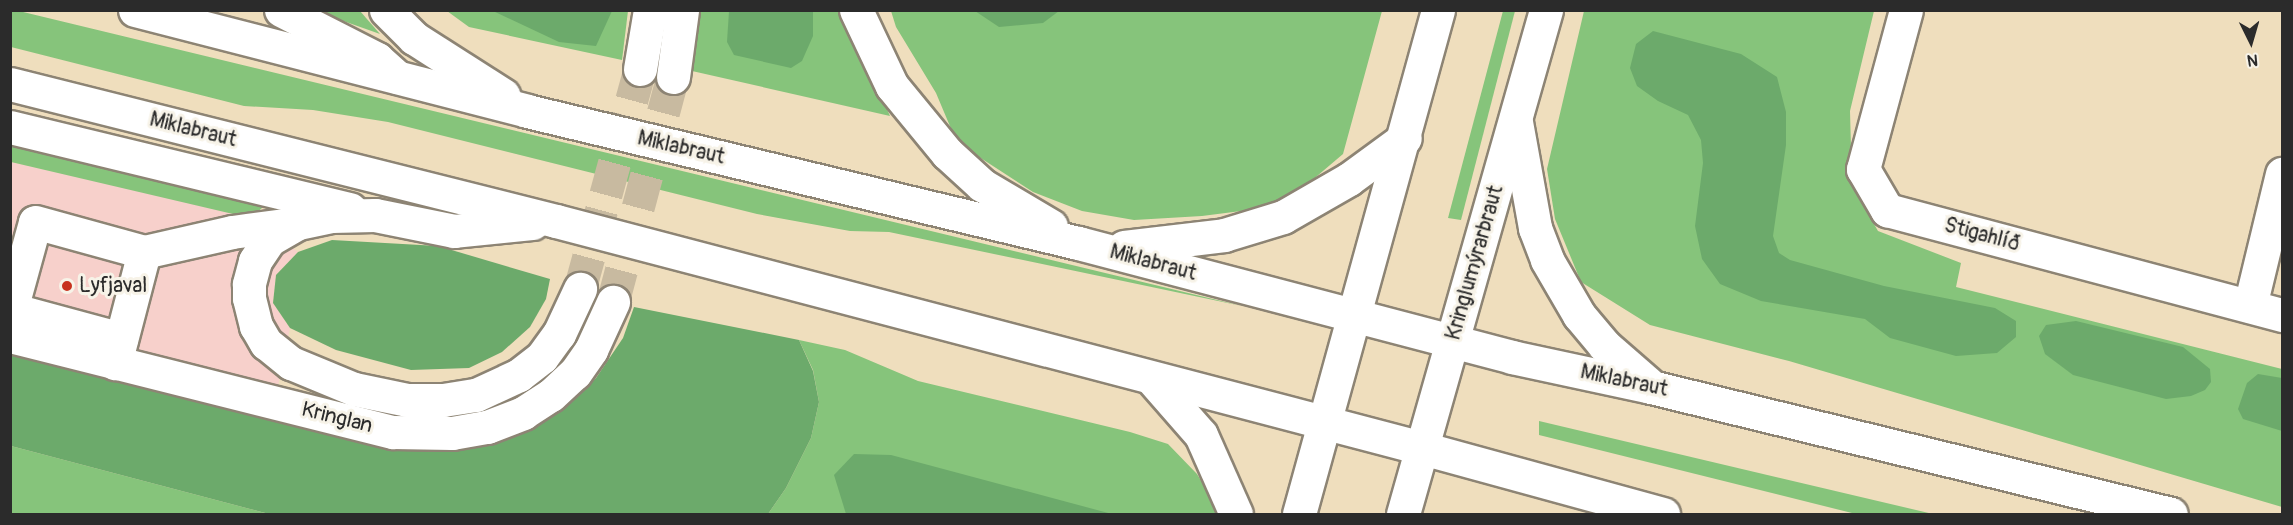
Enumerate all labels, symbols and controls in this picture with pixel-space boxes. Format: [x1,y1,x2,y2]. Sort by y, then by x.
north arrow [2221,12,2281,72]
text: N [2246,49,2259,70]
street label: Miklabraut [147,107,239,153]
street label: Miklabraut [635,126,727,170]
street label: Kringlumýrarbraut [1441,183,1509,343]
street label: Stigahlíð [1941,213,2023,257]
street label: Miklabraut [1107,239,1199,287]
place label: Lyfjaval [79,273,147,299]
marker: Lyfjaval [60,279,74,293]
street label: Miklabraut [1578,359,1670,403]
street label: Kringlan [299,397,375,439]

